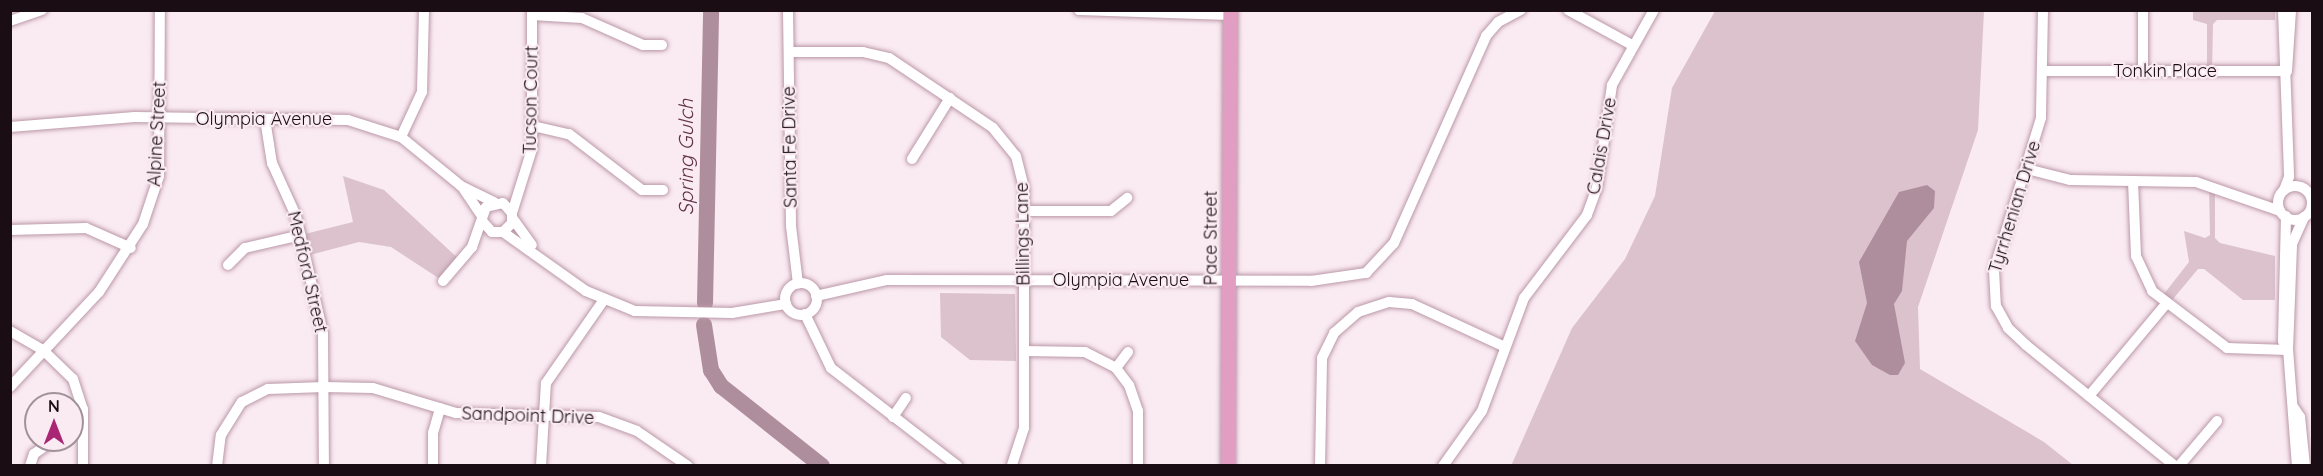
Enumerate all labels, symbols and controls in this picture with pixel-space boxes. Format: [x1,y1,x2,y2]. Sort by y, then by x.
street label: Tucson Court [519,45,543,155]
street label: Tonkin Place [2113,60,2217,82]
street label: Alpine Street [143,81,171,187]
street label: Santa Fe Drive [778,86,802,208]
street label: Calais Drive [1583,96,1621,196]
water label: Spring Gulch [673,99,697,215]
street label: Olympia Avenue [196,108,332,130]
street label: Tyrrhenian Drive [1985,138,2045,276]
street label: Billings Lane [1011,182,1035,286]
street label: Pace Street [1200,190,1222,286]
street label: Medford Street [283,209,331,335]
street label: Olympia Avenue [1053,269,1189,291]
north arrow [24,392,84,452]
text: N [48,396,60,416]
street label: Sandpoint Drive [461,403,595,429]

